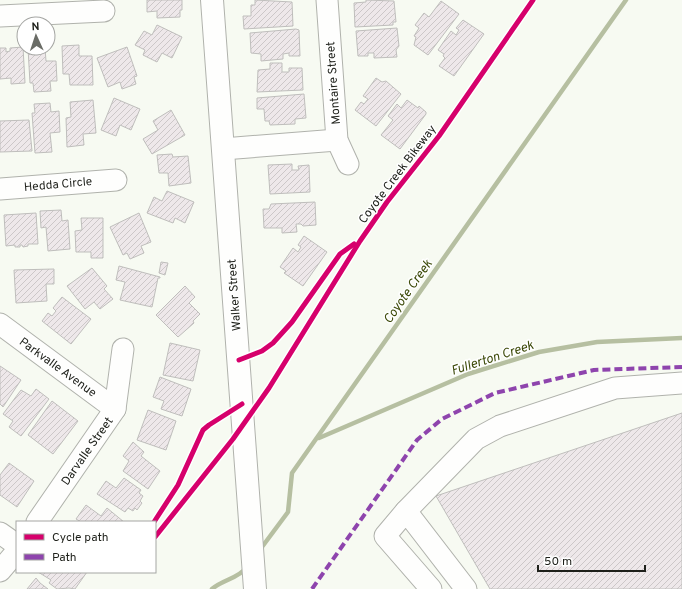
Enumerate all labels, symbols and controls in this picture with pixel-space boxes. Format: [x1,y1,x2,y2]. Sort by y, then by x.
north arrow [16,16,56,56]
text: N [31,20,40,34]
street label: Montaire Street [323,41,345,125]
street label: Coyote Creek Bikeway [355,122,440,227]
street label: Hedda Circle [23,174,93,196]
water label: Coyote Creek [381,257,437,327]
street label: Walker Street [224,258,246,332]
street label: Parkvalle Avenue [15,334,99,401]
water label: Fullerton Creek [449,338,536,380]
street label: Darvalle Street [58,414,117,489]
legend [16,521,156,573]
text: Cycle path [52,530,109,546]
scale bar [538,547,645,573]
text: Path [52,550,77,566]
text: 50 m [544,554,572,570]

